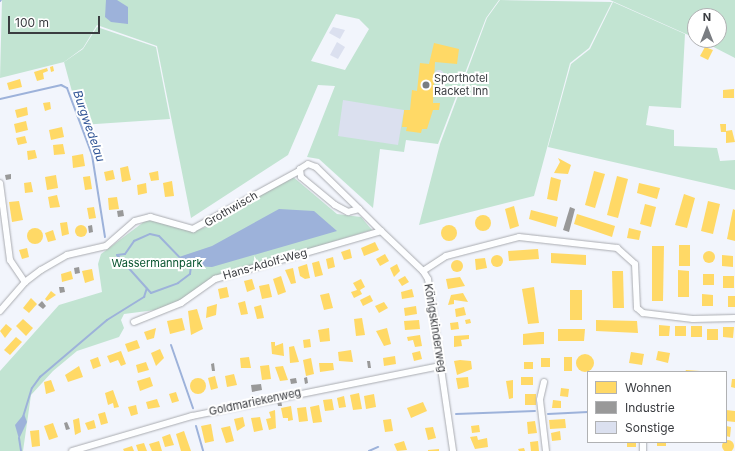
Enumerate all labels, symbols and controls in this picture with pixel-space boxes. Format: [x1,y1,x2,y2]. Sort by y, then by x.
scale bar [10,8,102,34]
north arrow [687,8,727,48]
text: N [703,10,711,24]
text: 100 m [15,15,49,30]
place label: Sporthotel Racket Inn [434,72,488,98]
marker: Sporthotel Racket Inn [421,80,431,90]
water label: Burgwedelau [70,88,108,164]
street label: Grothwisch [202,189,260,229]
street label: Hans-Adolf-Weg [222,246,308,282]
park label: Wassermannpark [112,256,202,270]
street label: Königskinderweg [421,283,449,373]
legend [587,371,727,443]
text: Wohnen [625,380,672,395]
street label: Goldmariekenweg [208,386,302,418]
text: Industrie [625,400,675,415]
text: Sonstige [625,420,675,435]

